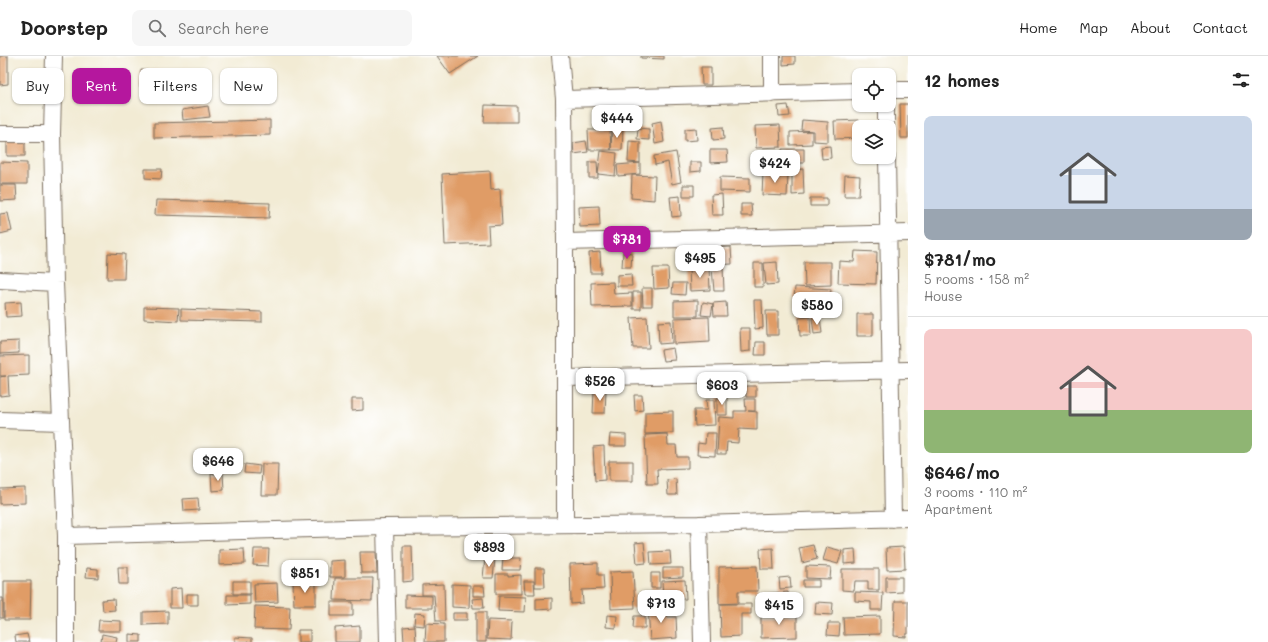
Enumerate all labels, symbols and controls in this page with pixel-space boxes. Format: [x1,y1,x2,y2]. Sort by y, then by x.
search box [132,10,412,46]
text: Doorstep [20,15,108,40]
icon: search [146,17,168,39]
text: Search here [178,18,269,38]
text: Home [1019,18,1057,37]
text: Map [1079,18,1108,37]
text: About [1130,18,1171,37]
text: Contact [1193,18,1248,37]
chip: Buy [12,68,64,104]
chip: Rent [72,68,131,104]
chip: Filters [139,68,212,104]
chip: New [220,68,277,104]
map controls [852,68,896,164]
button: locate [852,68,896,112]
text: 12 homes [924,69,1000,91]
icon: filters [1230,69,1252,91]
pin: $444 [593,105,641,139]
text: $444 [601,109,633,126]
button: layers [852,120,896,164]
icon: home [1052,142,1124,214]
pin: $424 [751,150,799,184]
text: $424 [759,154,791,171]
pin: $781 [603,226,651,260]
text: $781 [612,230,642,247]
pin: $495 [676,245,724,279]
text: $781/mo [924,248,996,270]
text: $495 [684,249,716,266]
text: 5 rooms · 158 m² [924,270,1029,287]
text: House [924,287,962,304]
pin: $580 [793,292,841,326]
text: $580 [801,296,833,313]
icon: home [1052,355,1124,427]
pin: $526 [576,368,624,402]
text: $526 [585,372,615,389]
pin: $603 [698,372,746,406]
text: $603 [706,376,738,393]
pin: $646 [194,448,242,482]
text: $646 [202,452,234,469]
text: $646/mo [924,461,1000,483]
text: 3 rooms · 110 m² [924,483,1027,500]
text: Apartment [924,500,993,517]
pin: $893 [465,534,513,568]
text: $893 [473,538,505,555]
pin: $851 [281,560,329,594]
text: $851 [290,564,320,581]
pin: $713 [637,590,685,624]
pin: $415 [755,592,803,626]
text: $713 [647,594,675,611]
text: $415 [764,596,794,613]

